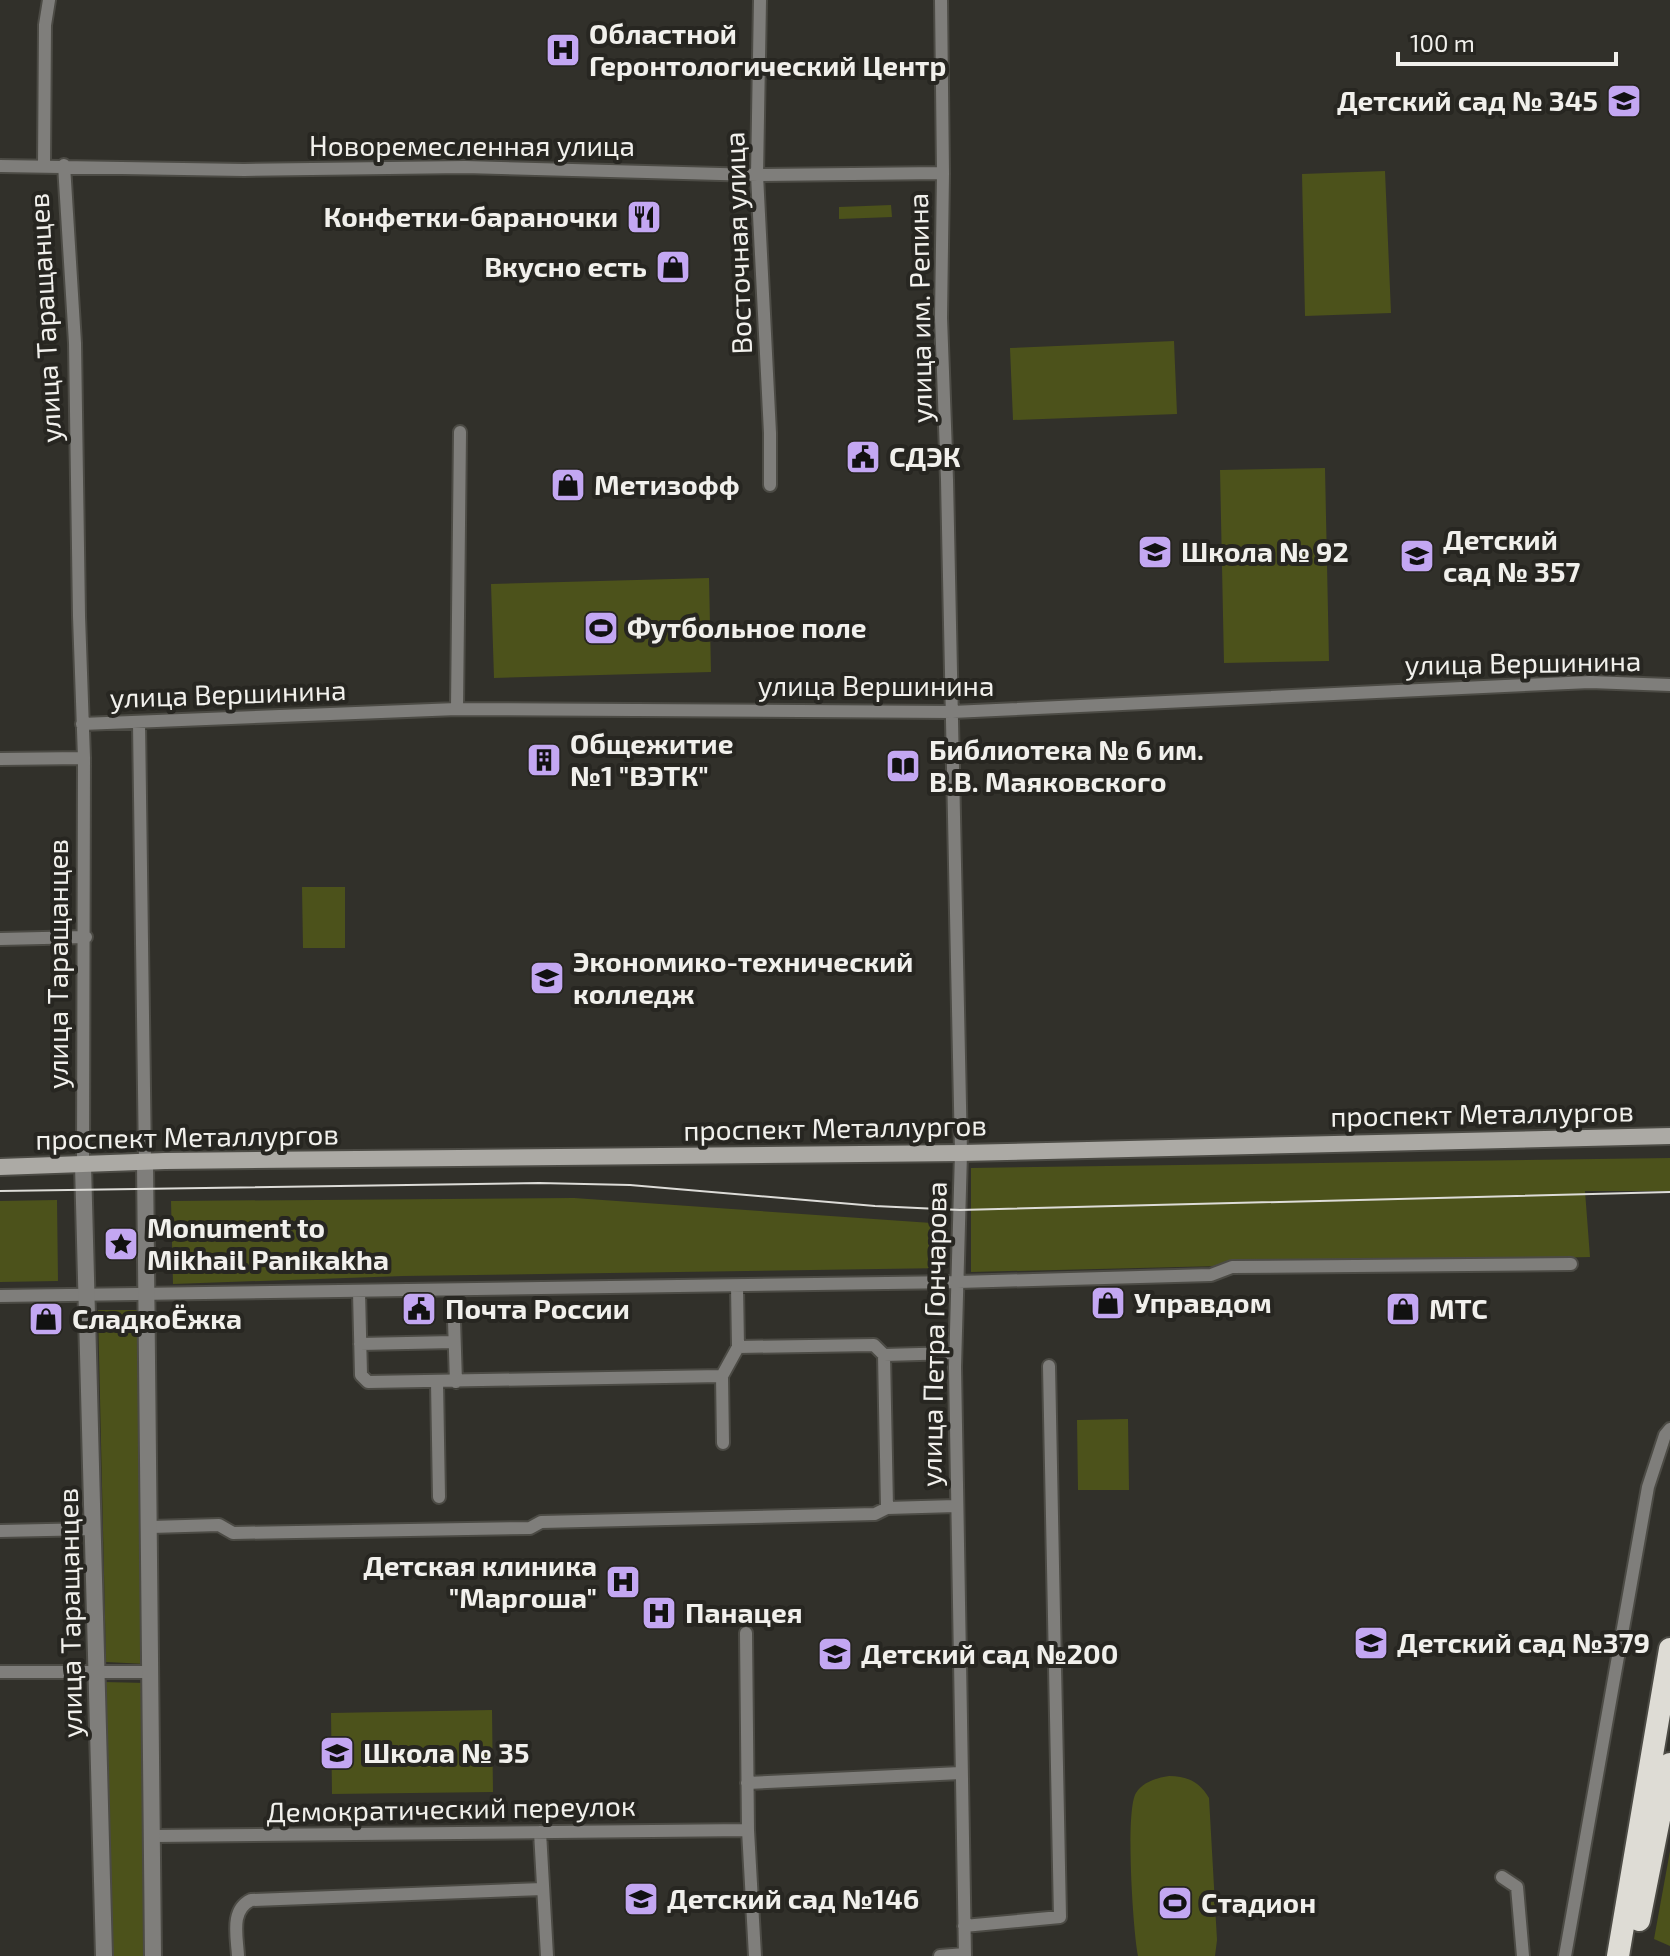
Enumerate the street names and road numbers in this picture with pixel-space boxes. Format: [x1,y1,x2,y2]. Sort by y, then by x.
street label: Новоремесленная улица [309,128,635,162]
street label: Восточная улица [716,131,758,355]
street label: улица Таращанцев [20,192,68,444]
street label: улица им. Репина [900,193,938,423]
street label: улица Вершинина [1404,643,1642,681]
street label: улица Вершинина [758,668,994,702]
street label: улица Вершинина [109,672,347,714]
street label: улица Таращанцев [40,839,74,1089]
street label: проспект Металлургов [1330,1093,1634,1133]
street label: проспект Металлургов [683,1107,987,1147]
street label: проспект Металлургов [35,1116,339,1156]
street label: улица Петра Гончарова [913,1181,953,1487]
street label: улица Таращанцев [50,1488,88,1738]
street label: Демократический переулок [266,1788,636,1828]

